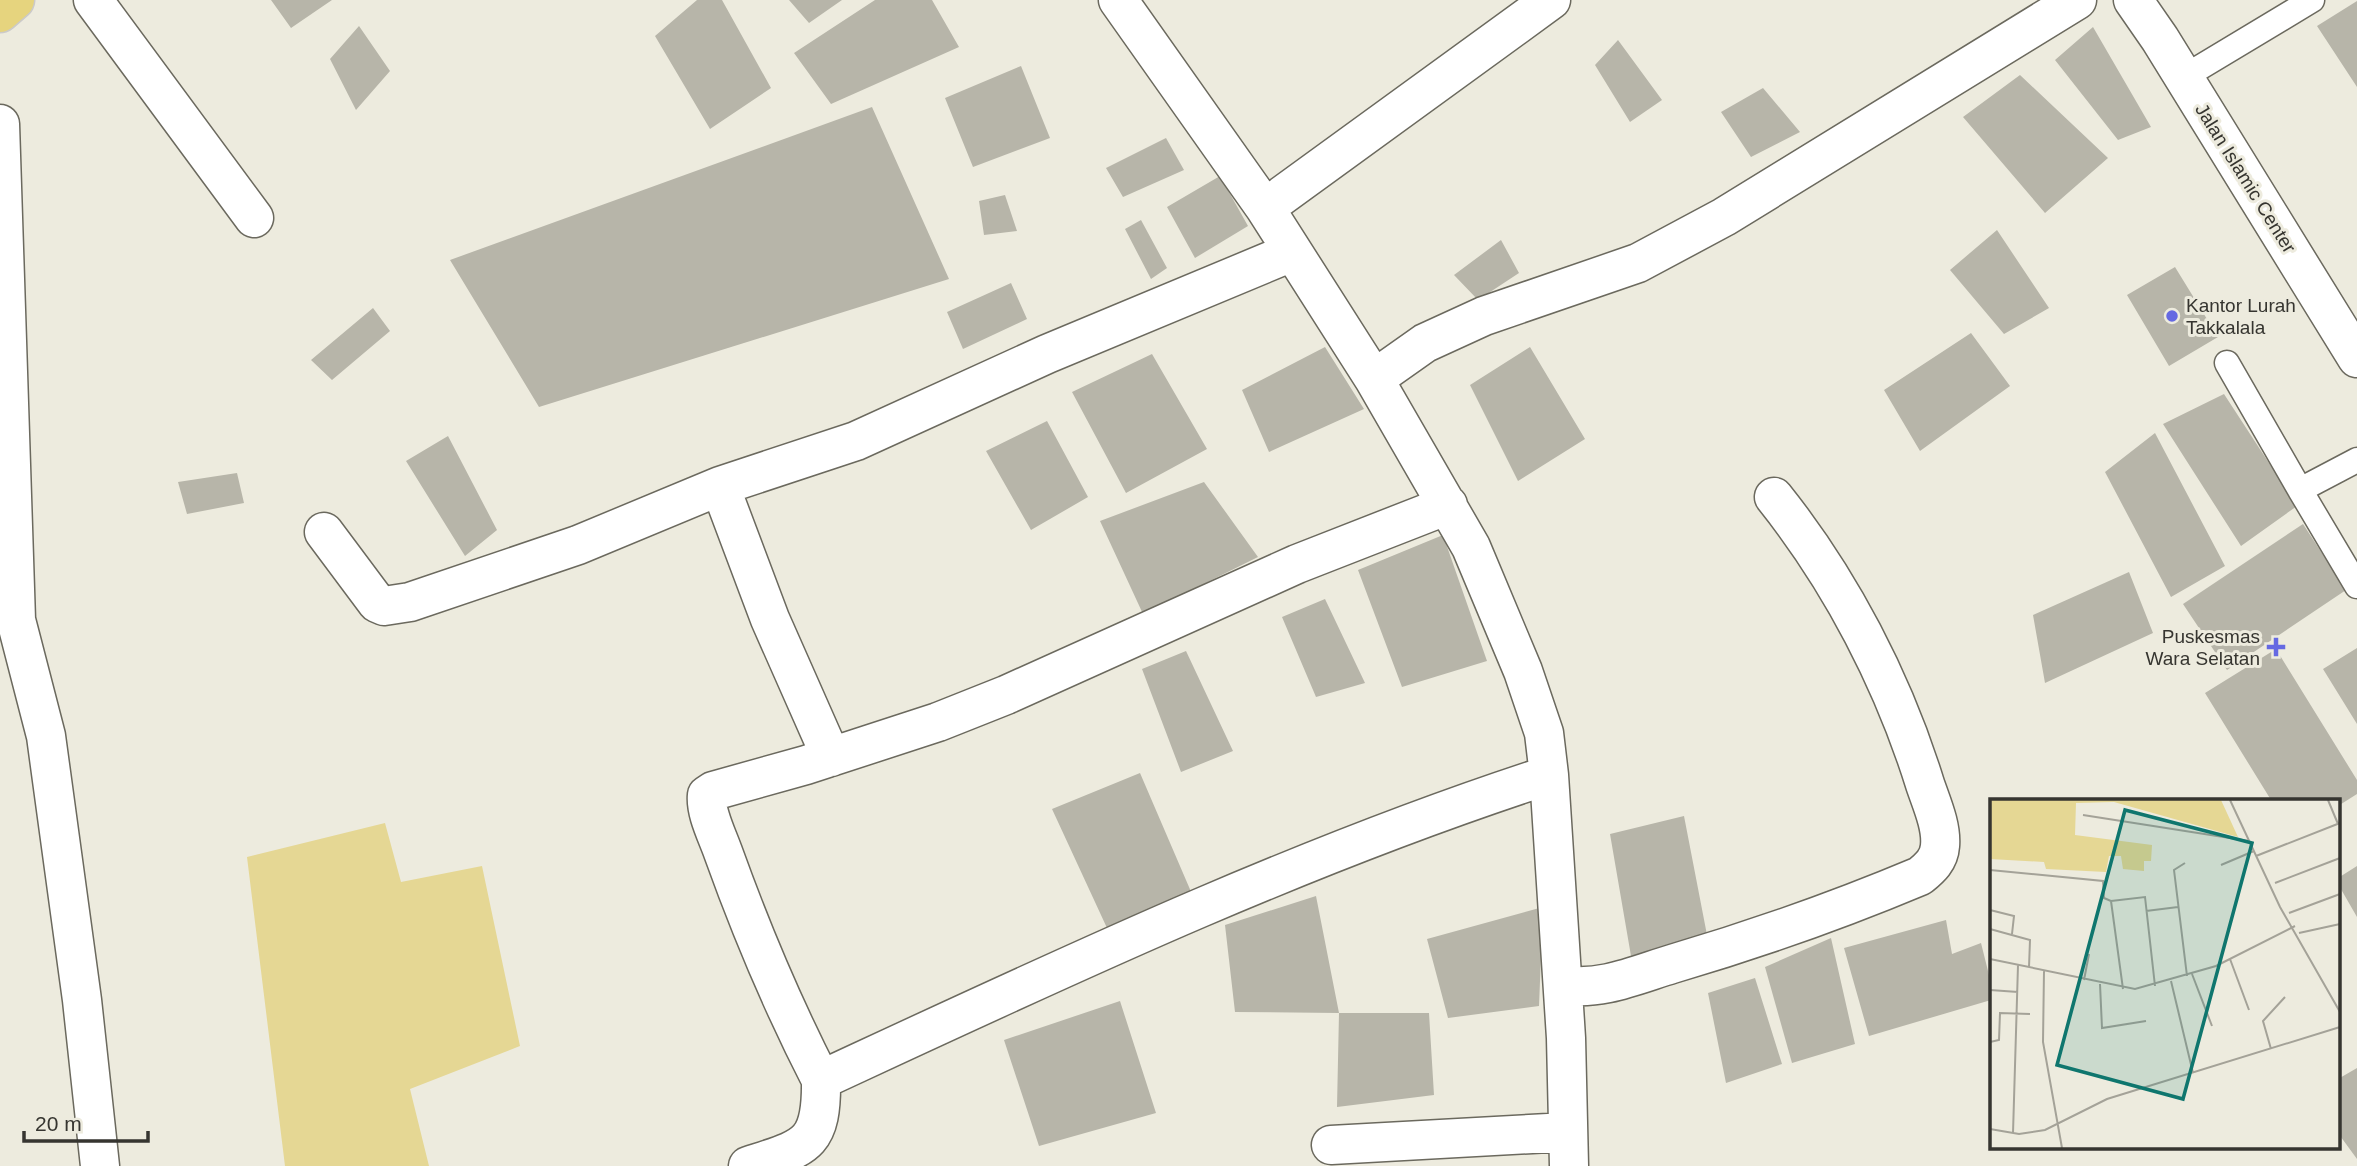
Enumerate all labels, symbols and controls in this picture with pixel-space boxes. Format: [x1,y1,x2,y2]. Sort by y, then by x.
street label: Jalan Islamic Center [2191,100,2300,257]
place label: Kantor Lurah Takkalala [2186,295,2296,338]
marker: Kantor Lurah Takkalala [2164,308,2180,324]
place label: Puskesmas Wara Selatan [2146,626,2260,669]
marker: Puskesmas Wara Selatan [2266,637,2286,657]
inset map [1990,799,2340,1148]
scale bar [24,1100,149,1144]
text: 20 m [35,1112,82,1135]

